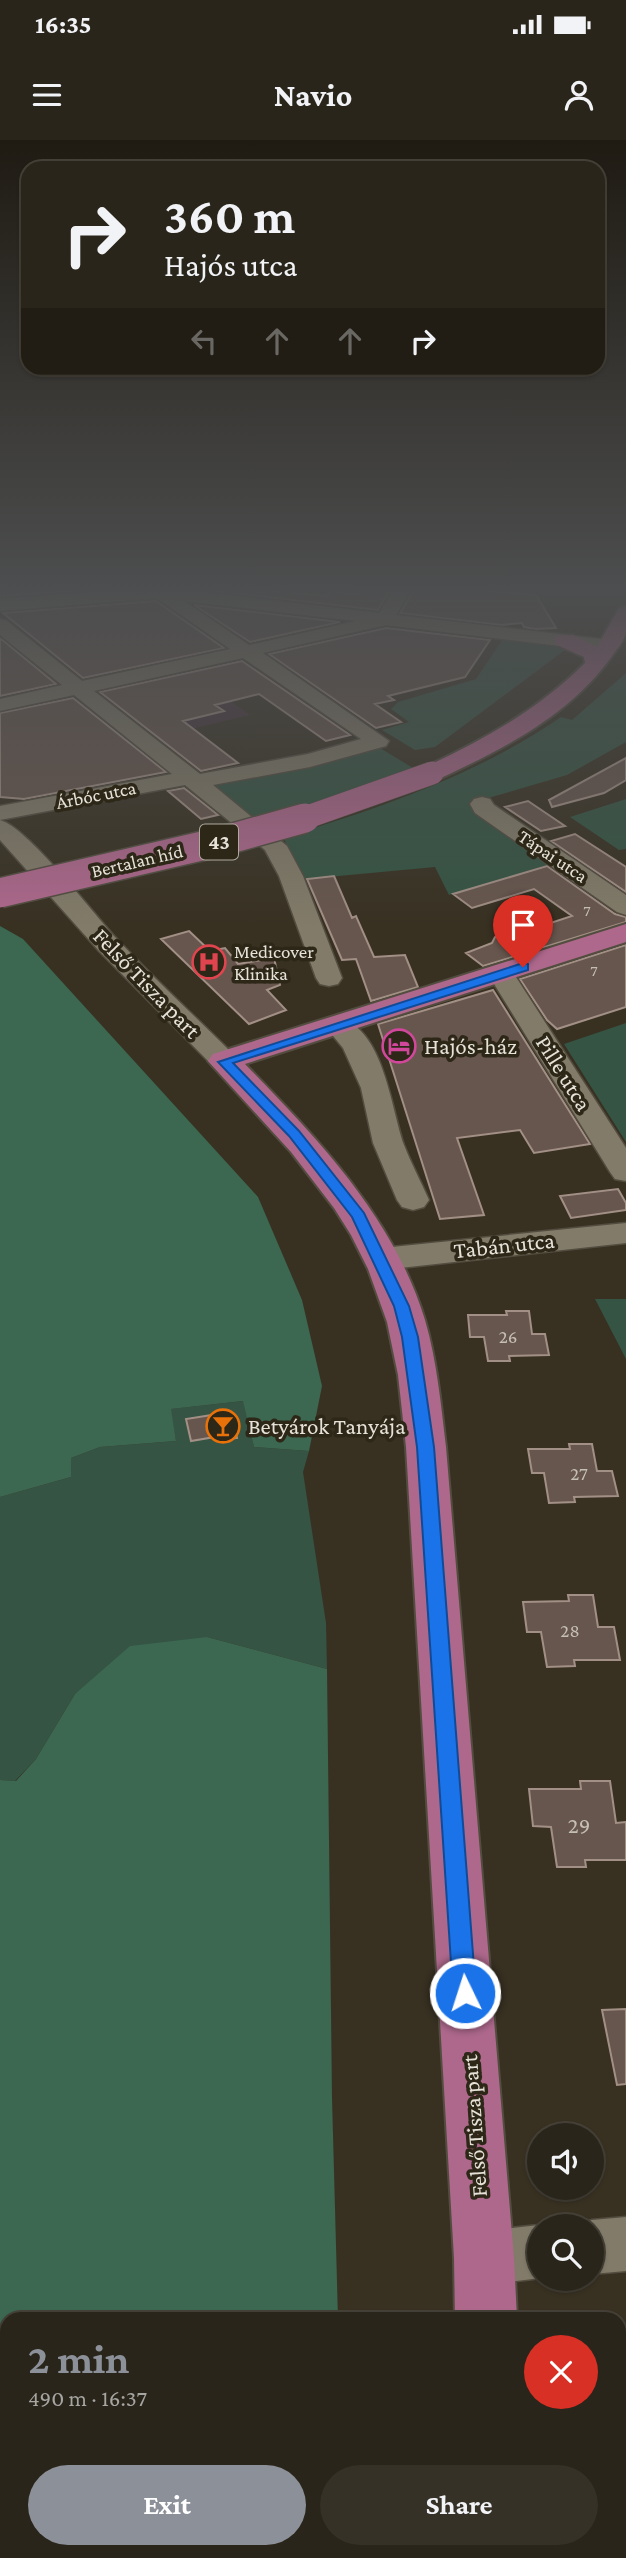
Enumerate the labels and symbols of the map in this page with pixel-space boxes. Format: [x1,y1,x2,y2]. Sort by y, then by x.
street label: Árbóc utca [54,777,138,813]
road number: 43 [200,824,238,860]
street label: Tápai utca [515,825,592,887]
street label: Bertalan híd [89,840,185,882]
pin [493,895,553,967]
house number: 7 [583,902,591,919]
street label: Felső Tisza part [88,923,206,1044]
place label: Medicover Klinika [234,941,314,984]
hospital icon: Medicover Klinika [190,943,228,981]
house number: 7 [590,962,598,979]
hotel icon: Hajós-ház [380,1027,418,1065]
street label: Pille utca [531,1031,597,1116]
place label: Hajós-ház [424,1033,517,1059]
street label: Tabán utca [452,1227,556,1263]
house number: 26 [499,1326,517,1347]
bar icon: Betyárok Tanyája [204,1407,242,1445]
place label: Betyárok Tanyája [248,1413,406,1439]
house number: 27 [570,1463,588,1484]
house number: 28 [560,1620,580,1641]
house number: 29 [568,1812,590,1838]
position arrow [428,1956,502,2030]
street label: Felső Tisza part [456,2054,492,2198]

